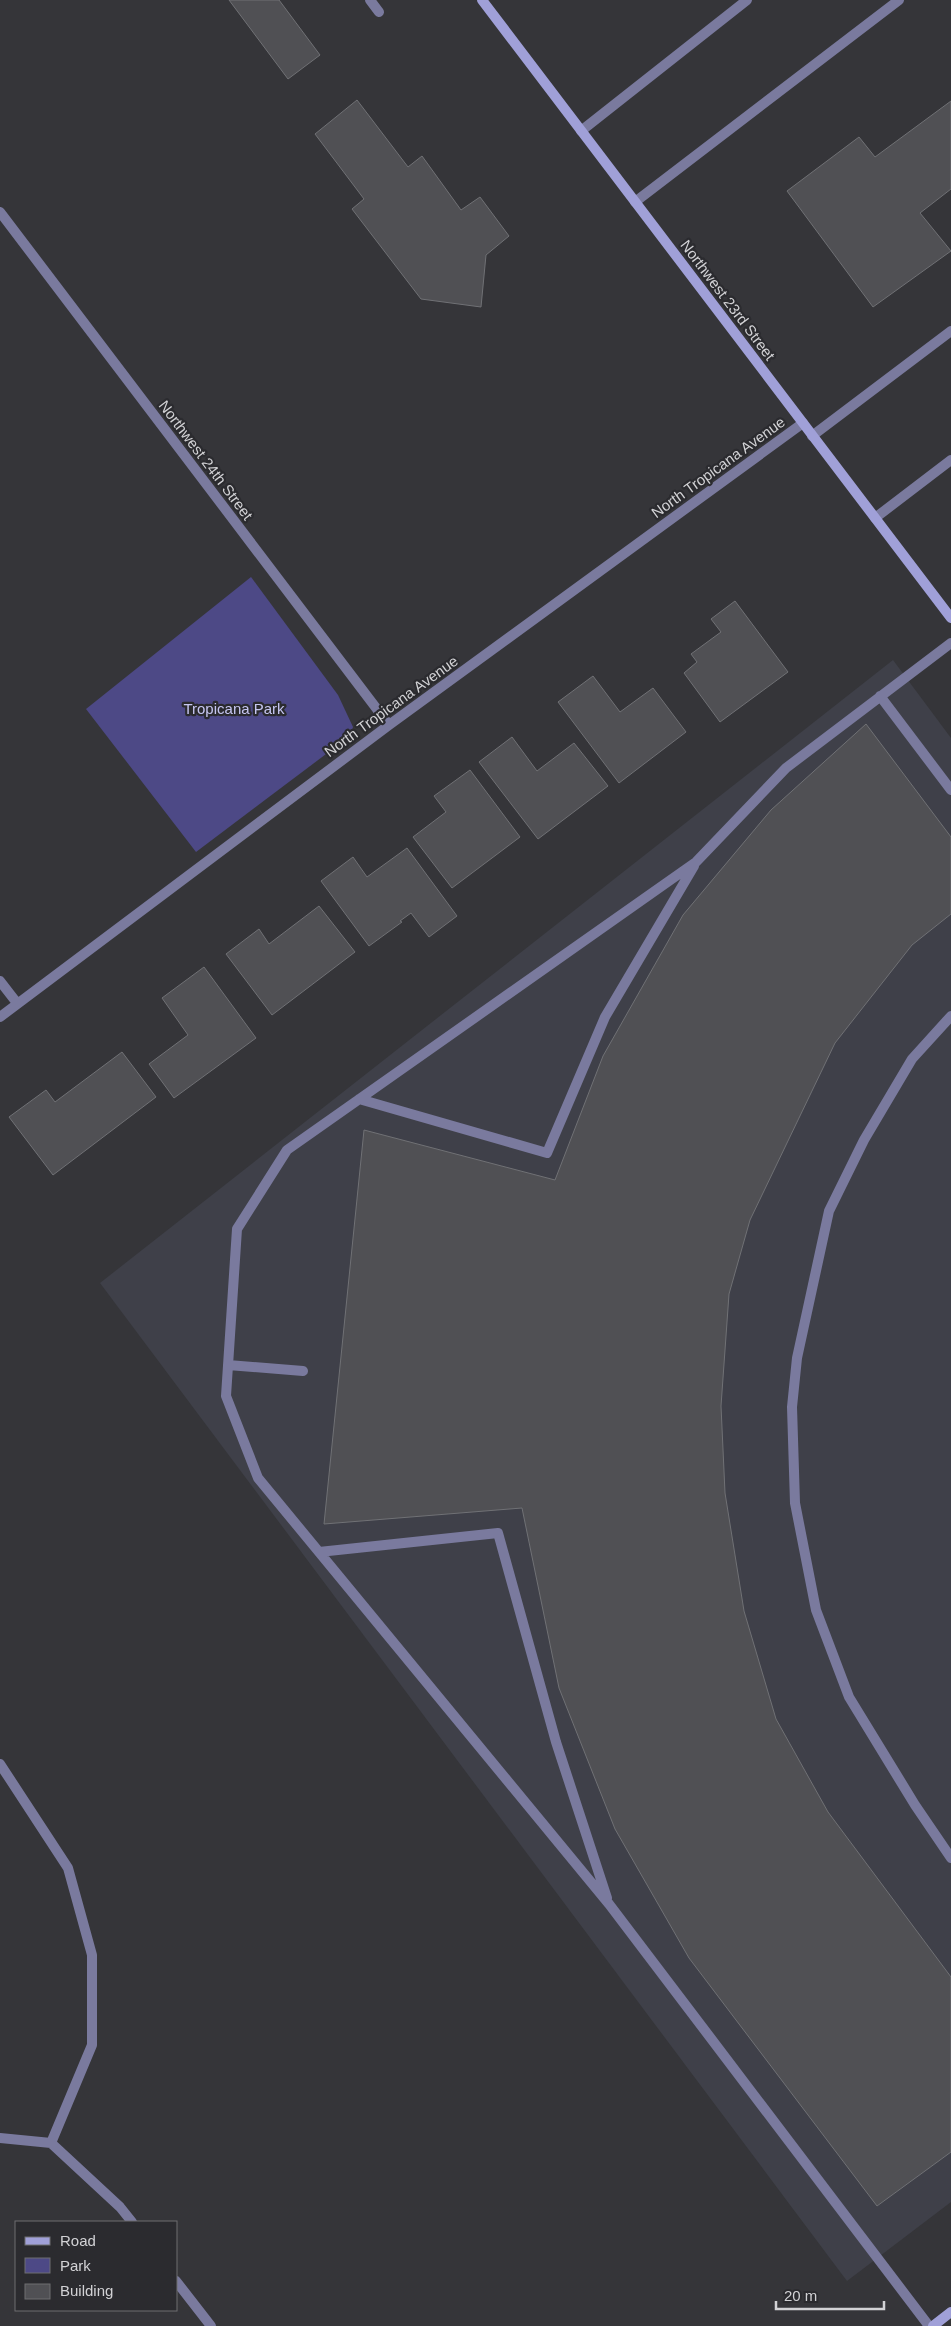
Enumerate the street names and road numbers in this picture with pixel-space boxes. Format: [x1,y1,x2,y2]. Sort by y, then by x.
street label: Northwest 23rd Street [677,237,779,364]
street label: Northwest 24th Street [156,397,257,524]
street label: North Tropicana Avenue [648,413,788,521]
street label: North Tropicana Avenue [321,652,461,760]

